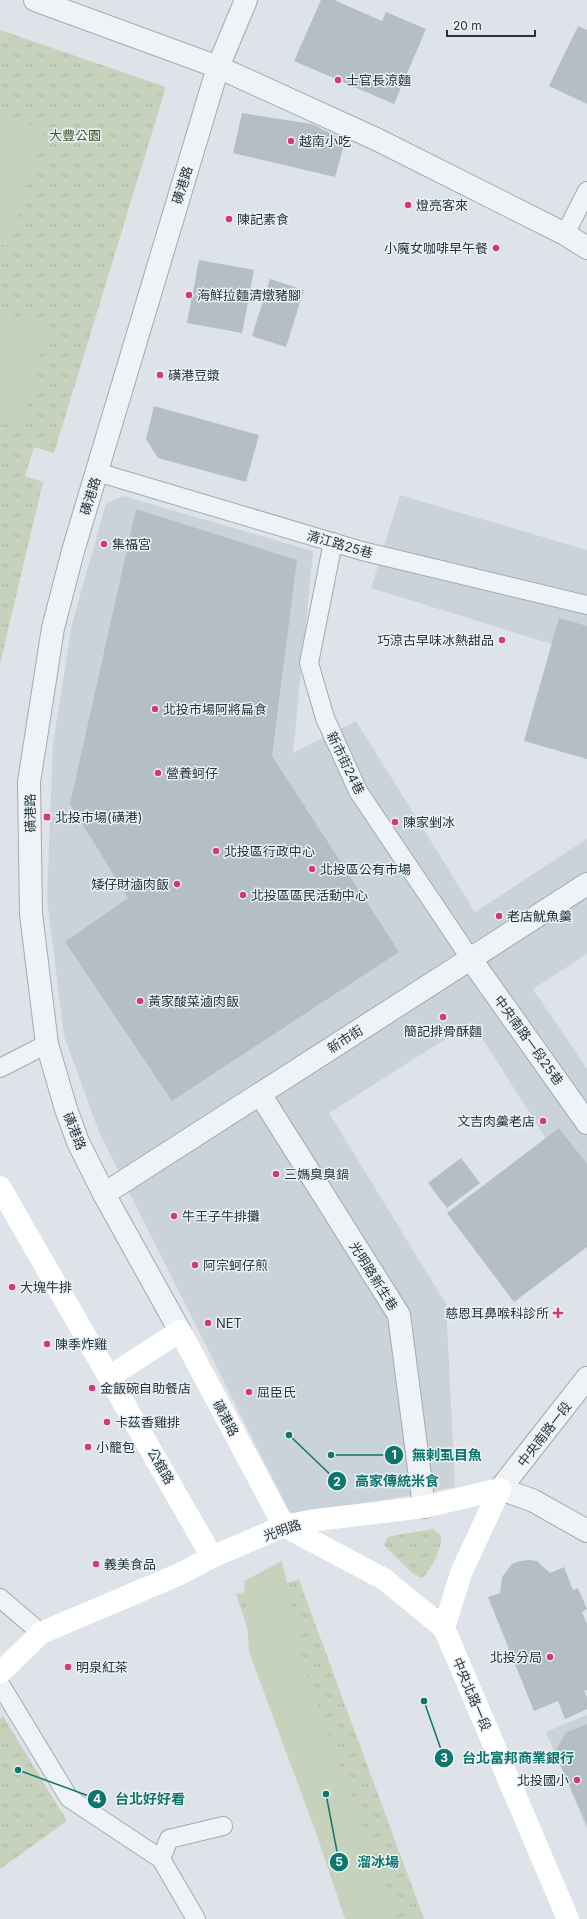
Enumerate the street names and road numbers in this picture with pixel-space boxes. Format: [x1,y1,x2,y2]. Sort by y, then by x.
street label: 磺港路 [169,164,195,206]
street label: 磺港路 [77,475,103,517]
street label: 清江路25巷 [305,527,375,561]
street label: 新市街24巷 [324,729,368,797]
street label: 磺港路 [22,793,38,833]
street label: 中央南路一段25巷 [491,992,567,1088]
street label: 新市街 [324,1022,366,1056]
street label: 磺港路 [60,1110,90,1152]
street label: 光明路新生巷 [347,1239,401,1313]
street label: 磺港路 [210,1397,242,1439]
street label: 中央南路一段 [514,1398,574,1470]
street label: 公舘路 [144,1445,178,1487]
street label: 光明路 [261,1516,303,1544]
street label: 中央北路一段 [449,1655,495,1733]

